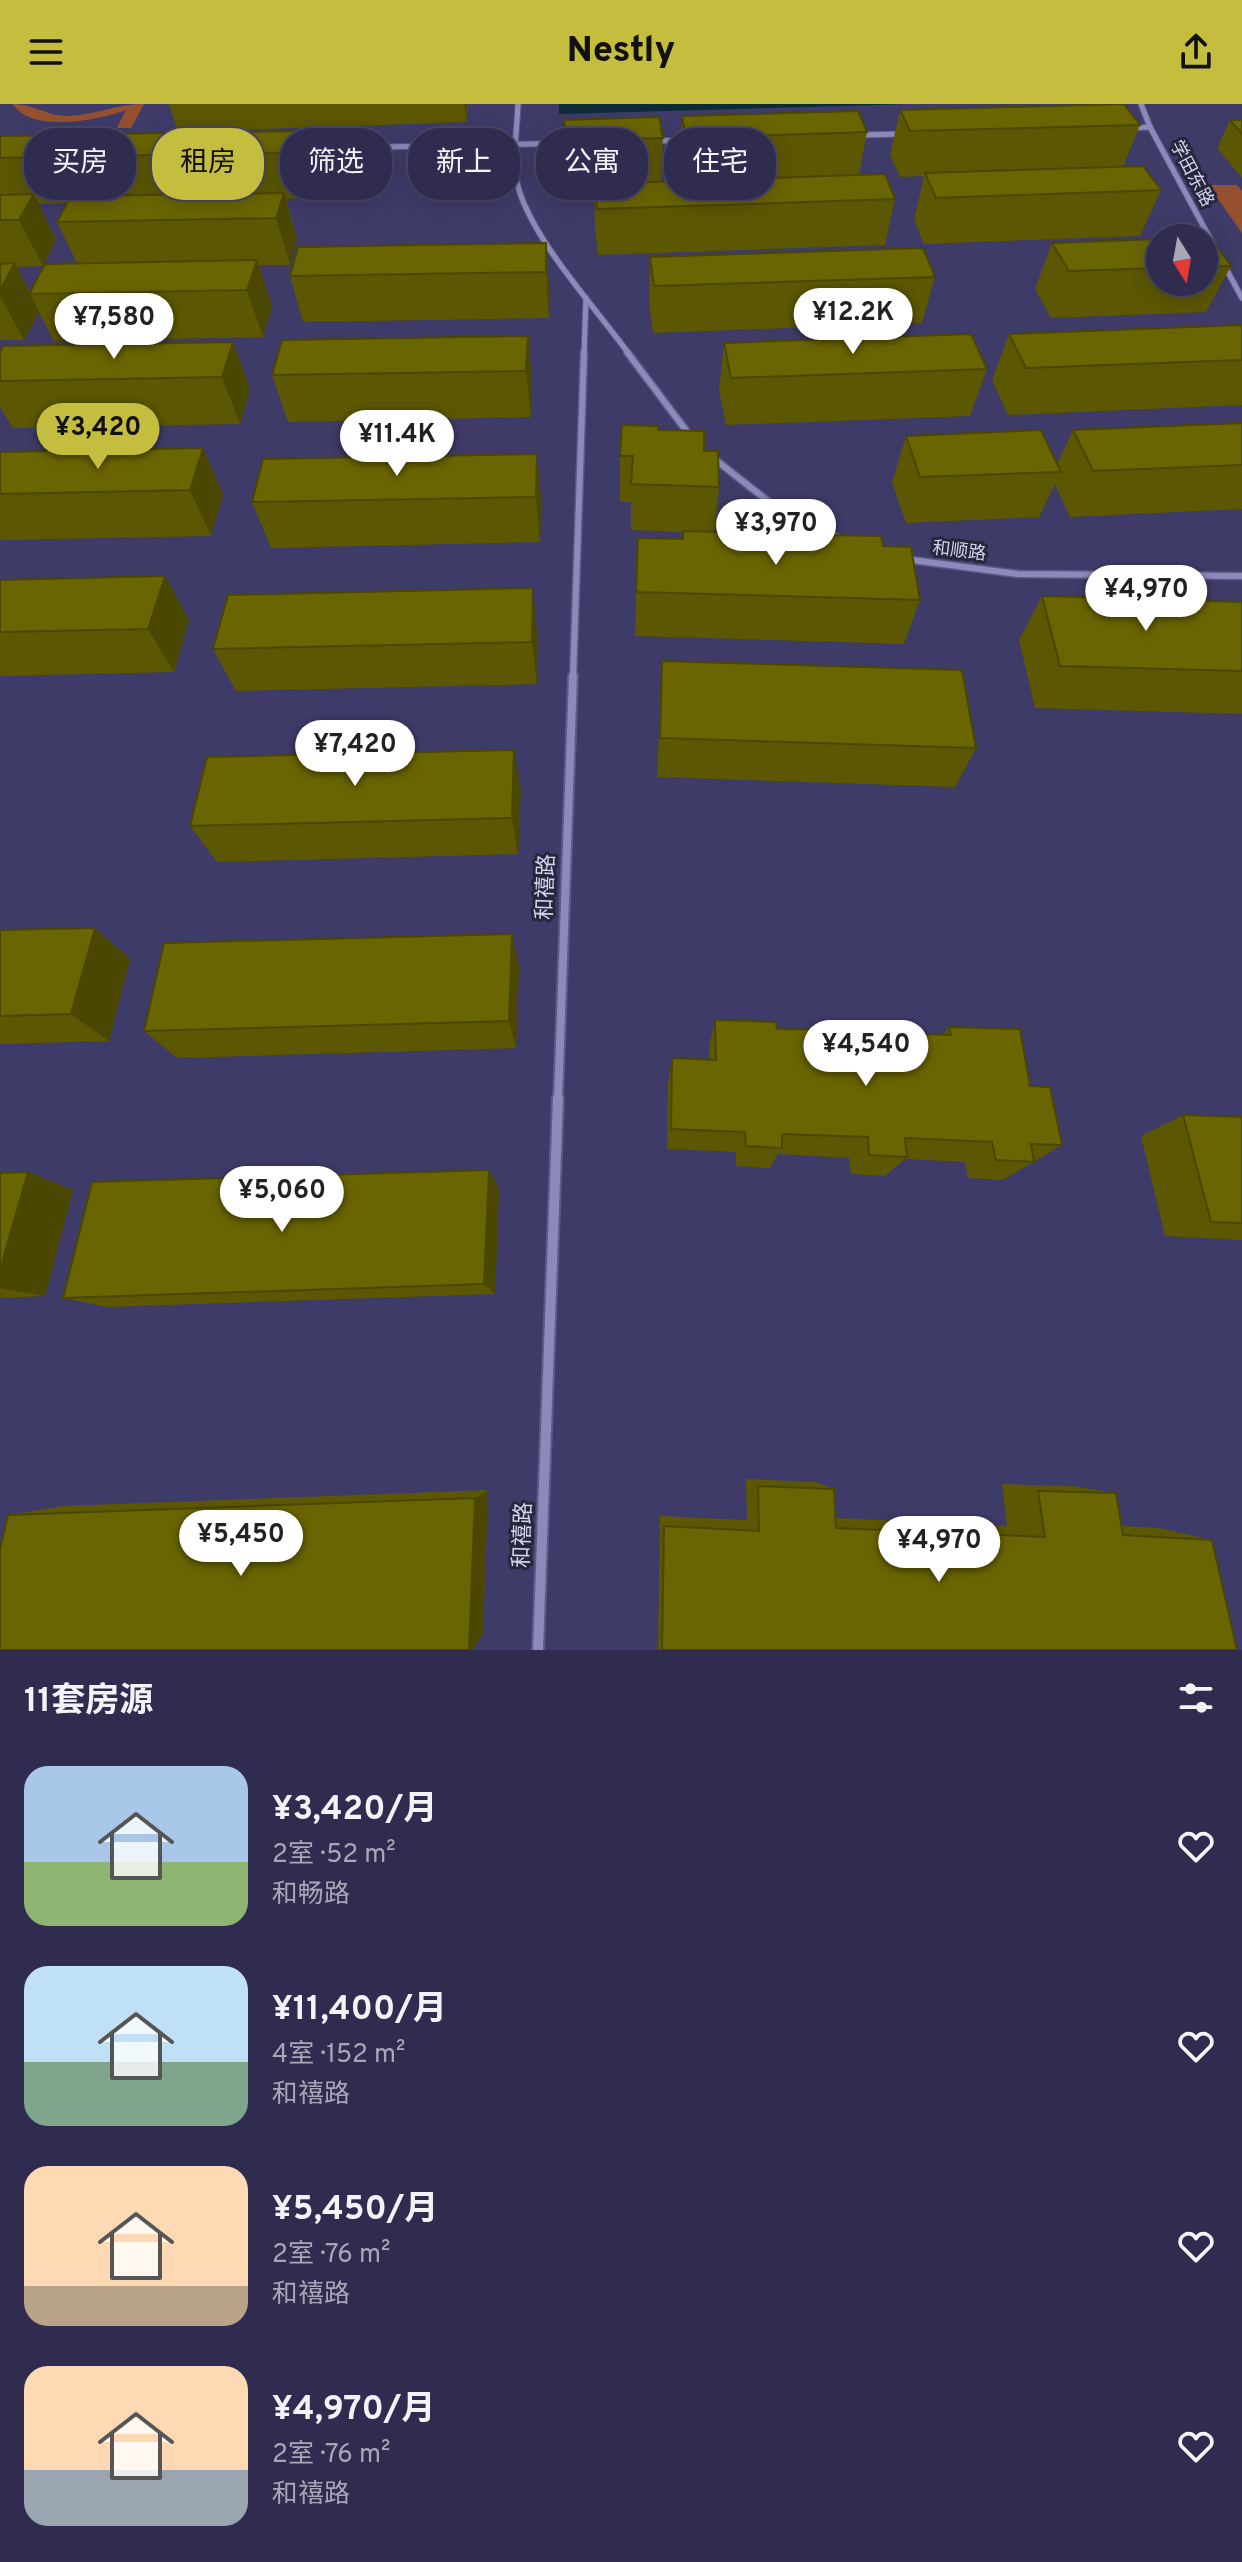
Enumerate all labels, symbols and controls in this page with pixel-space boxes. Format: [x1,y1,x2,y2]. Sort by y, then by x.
text: Nestly [567,29,675,75]
icon: menu [24,30,68,74]
icon: share [1174,30,1218,74]
chip: 买房 [24,128,136,200]
chip: 租房 [152,128,264,200]
chip: 筛选 [280,128,392,200]
chip: 新上 [408,128,520,200]
chip: 公寓 [536,128,648,200]
chip: 住宅 [664,128,776,200]
street label: 学田东路 [1164,137,1218,211]
north arrow [1146,224,1218,296]
map controls [1146,224,1218,296]
pin: ¥12.2K [788,288,918,356]
pin: ¥7,580 [49,293,179,361]
text: ¥12.2K [812,297,894,330]
text: ¥7,580 [73,302,155,335]
pin: ¥3,420 [33,403,163,471]
pin: ¥11.4K [332,410,462,478]
text: ¥3,420 [55,412,141,445]
text: ¥11.4K [358,419,436,452]
pin: ¥3,970 [711,499,841,567]
text: ¥3,970 [734,508,818,541]
street label: 和顺路 [931,537,987,567]
pin: ¥4,970 [1081,565,1211,633]
text: ¥4,970 [1103,574,1189,607]
pin: ¥7,420 [290,720,420,788]
text: ¥7,420 [313,729,397,762]
street label: 和禧路 [532,854,562,920]
pin: ¥4,540 [801,1020,931,1088]
text: ¥4,540 [821,1029,911,1062]
pin: ¥5,060 [217,1166,347,1234]
text: ¥5,060 [238,1175,326,1208]
street label: 和禧路 [509,1502,539,1568]
pin: ¥5,450 [176,1510,306,1578]
pin: ¥4,970 [874,1516,1004,1584]
text: ¥5,450 [197,1519,285,1552]
text: ¥4,970 [896,1525,982,1558]
icon: filters [1174,1676,1218,1720]
text: 11套房源 [24,1681,153,1724]
text: ¥3,420/月 [272,1789,437,1832]
icon: home [88,1798,184,1894]
icon: heart [1174,1824,1218,1868]
text: 2室 · 52 m² [272,1839,396,1872]
text: 和畅路 [272,1879,350,1912]
text: ¥11,400/月 [272,1989,447,2032]
icon: home [88,1998,184,2094]
icon: heart [1174,2024,1218,2068]
text: 4室 · 152 m² [272,2039,406,2072]
text: 和禧路 [272,2079,350,2112]
text: ¥5,450/月 [272,2189,439,2232]
icon: home [88,2198,184,2294]
icon: heart [1174,2224,1218,2268]
text: 2室 · 76 m² [272,2239,390,2272]
text: 和禧路 [272,2279,350,2312]
text: ¥4,970/月 [272,2389,436,2432]
icon: home [88,2398,184,2494]
icon: heart [1174,2424,1218,2468]
text: 2室 · 76 m² [272,2439,390,2472]
text: 和禧路 [272,2479,350,2512]

